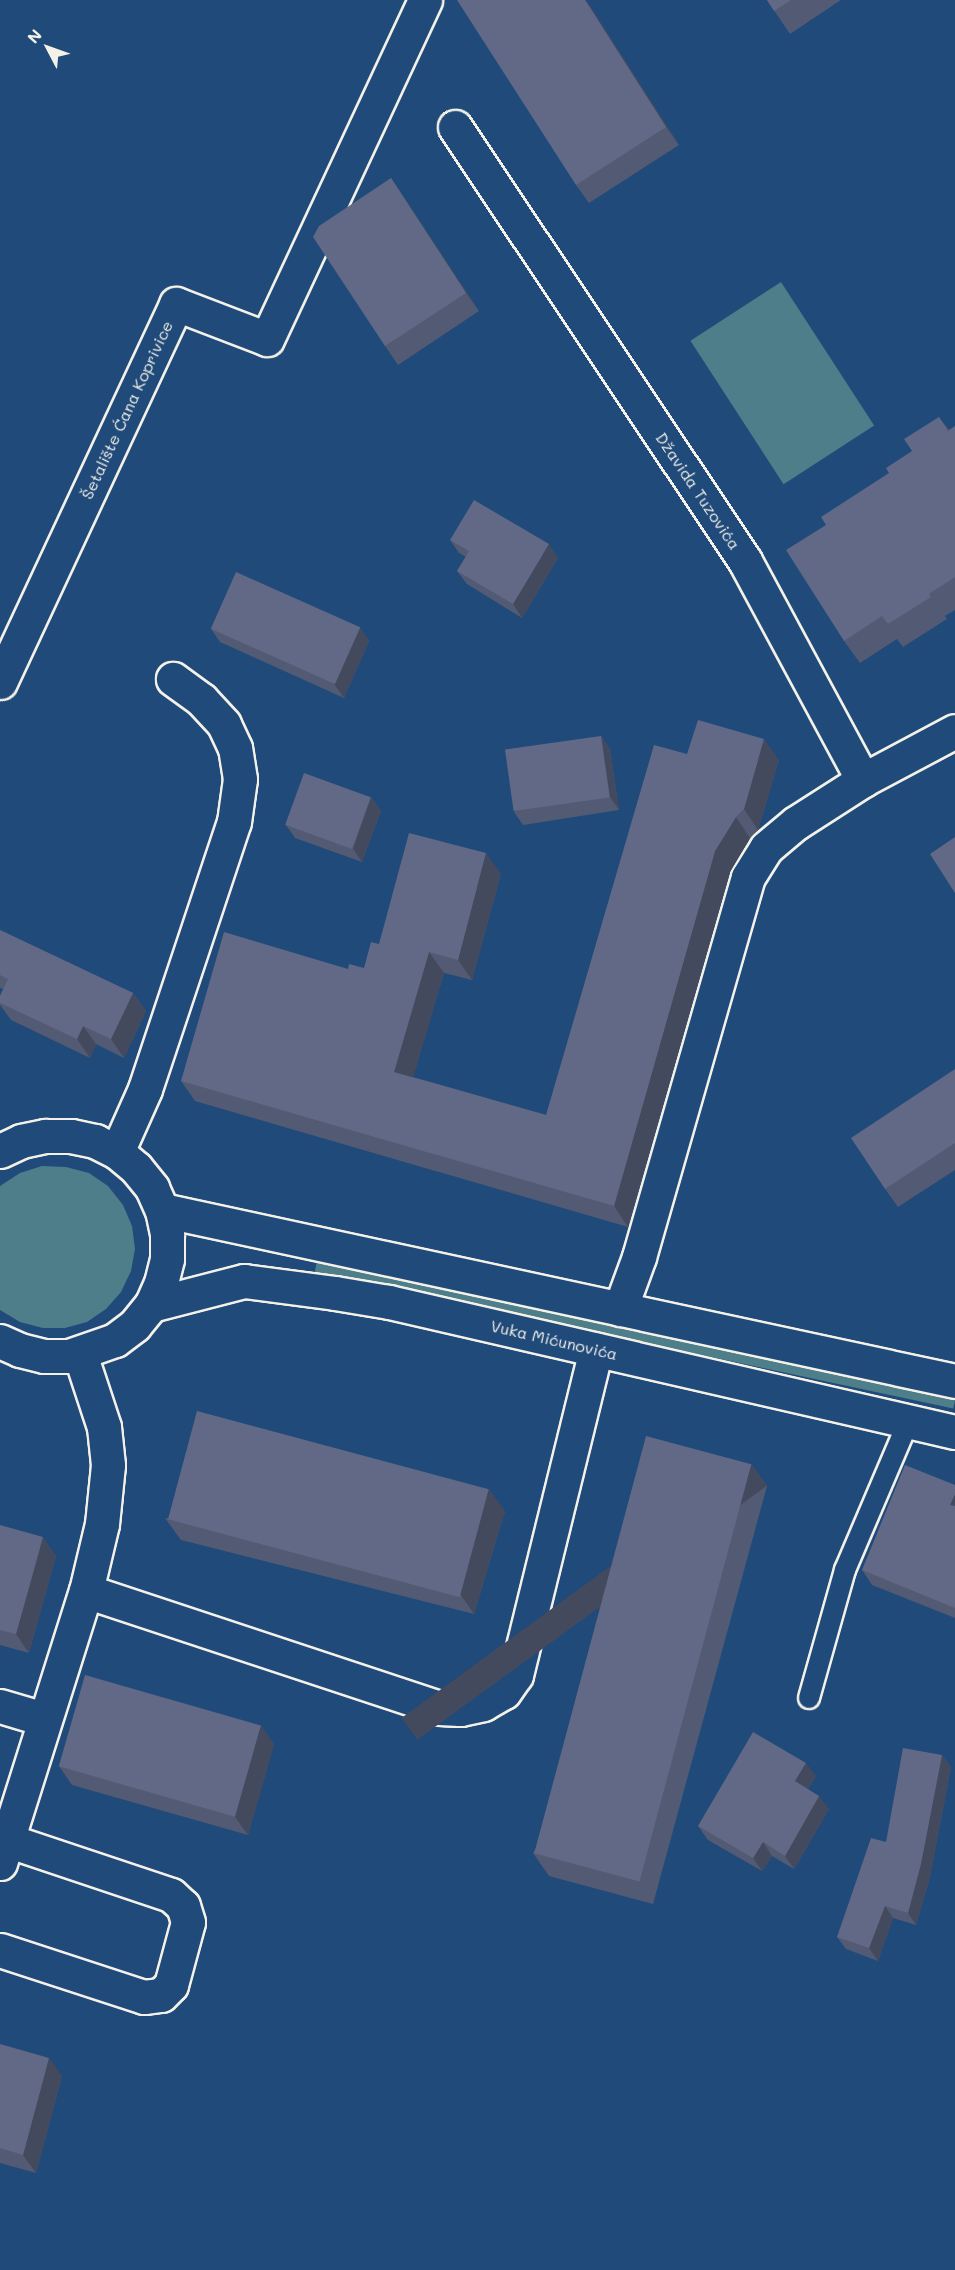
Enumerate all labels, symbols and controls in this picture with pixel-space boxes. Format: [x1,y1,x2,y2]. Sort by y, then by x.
north arrow [18,18,78,78]
text: N [22,24,46,47]
street label: Šetalište Ćana Koprivice [77,318,177,502]
street label: Džavida Tuzovića [652,429,744,553]
street label: Vuka Mićunovića [489,1316,619,1364]

